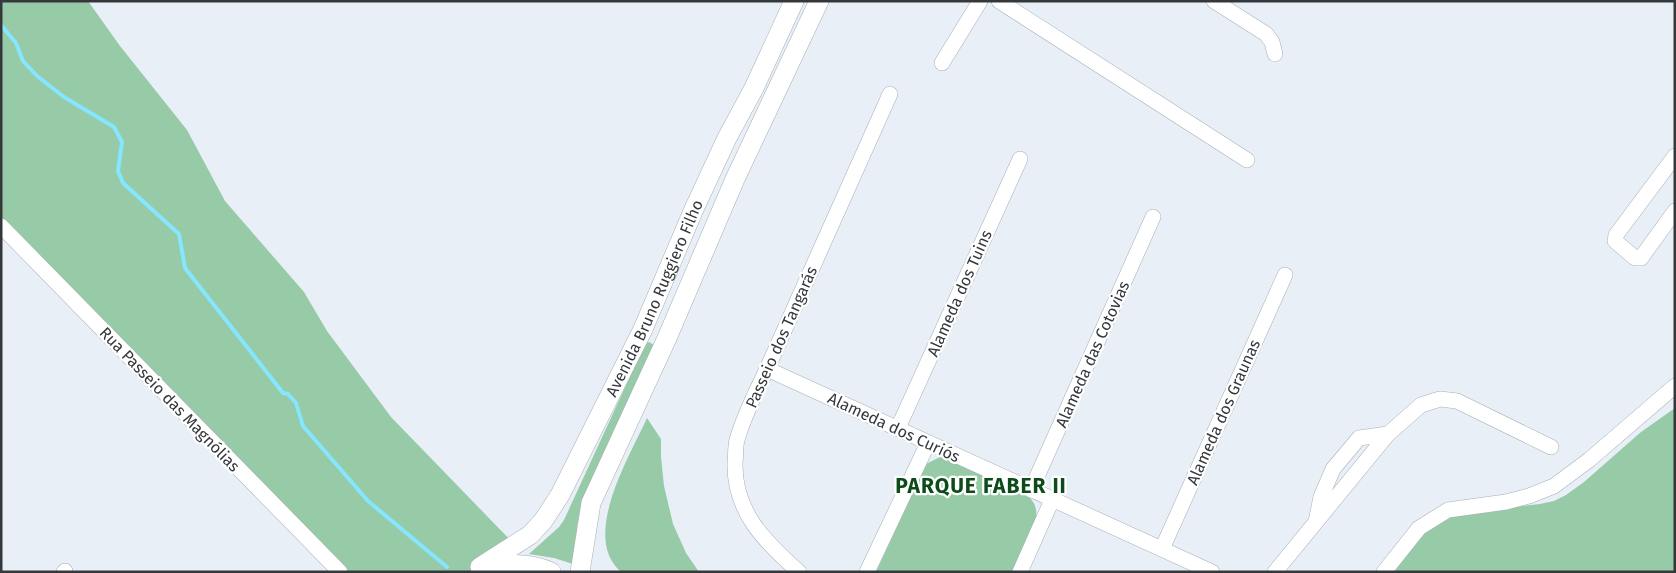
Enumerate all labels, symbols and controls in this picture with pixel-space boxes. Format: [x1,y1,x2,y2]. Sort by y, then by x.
street label: Avenida Bruno Ruggiero Filho [602,197,707,400]
street label: Alameda dos Tuins [923,227,996,359]
street label: Passeio dos Tangarás [742,263,821,411]
street label: Alameda das Cotovias [1052,278,1133,430]
street label: Rua Passeio das Magnólias [96,323,244,476]
street label: Alameda dos Graunas [1183,337,1264,488]
street label: Alameda dos Curiós [825,389,963,466]
district label: PARQUE FABER II [895,473,1067,499]

